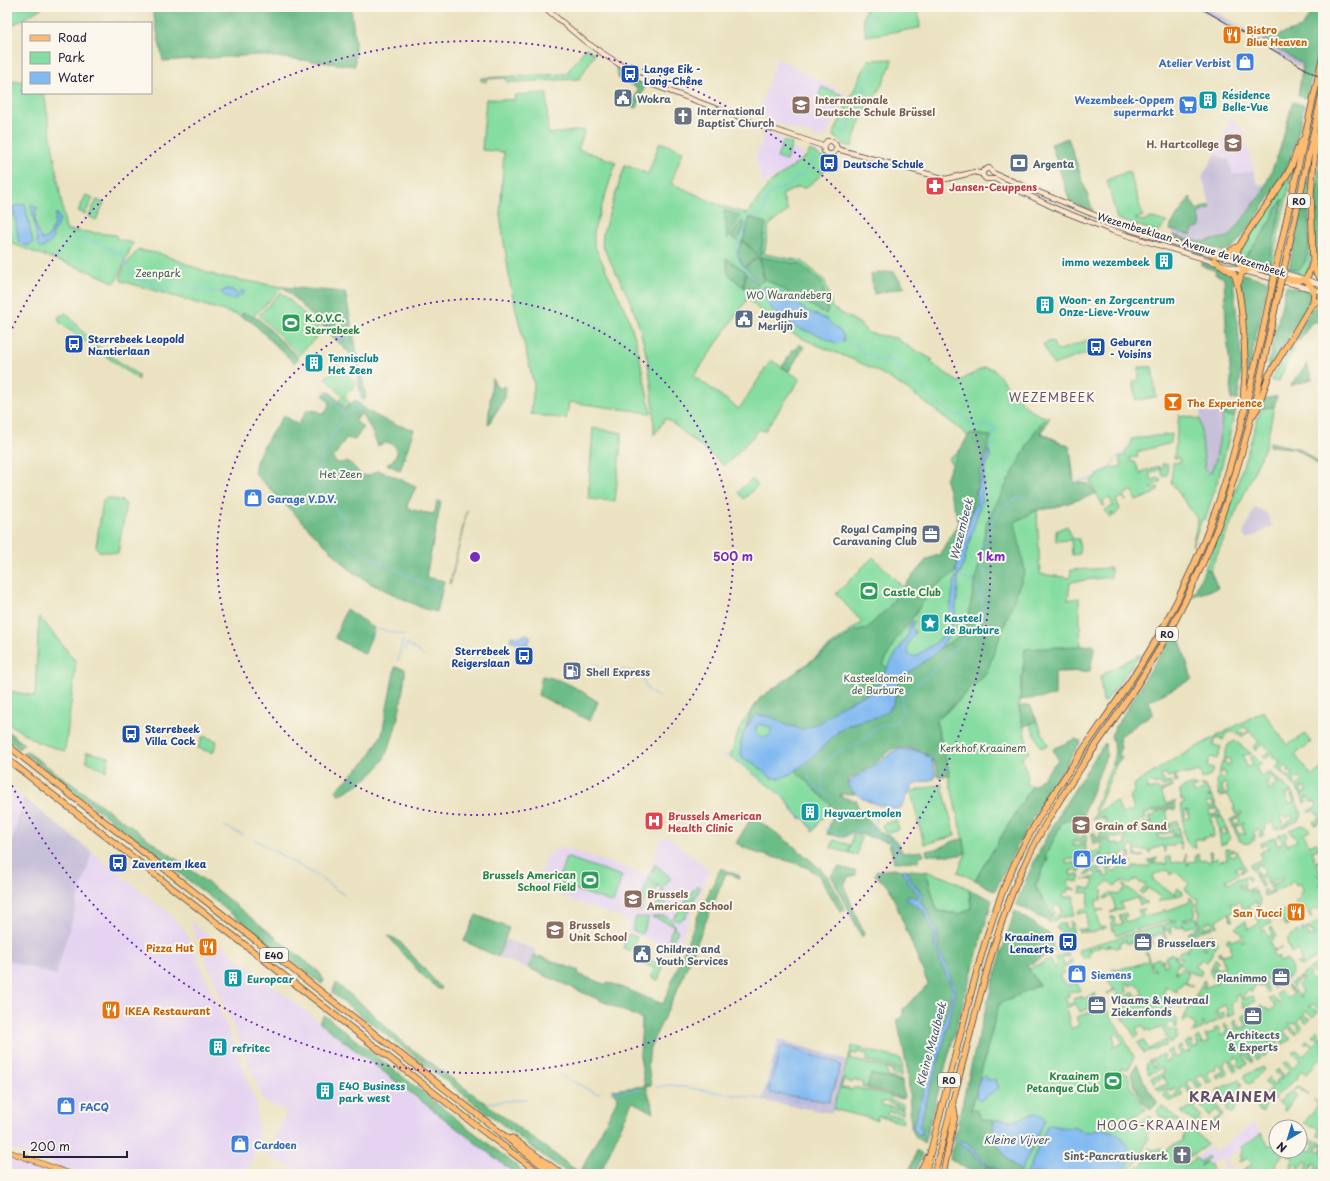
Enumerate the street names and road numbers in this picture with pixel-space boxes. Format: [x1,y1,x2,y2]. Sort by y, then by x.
road number: R0 [1288,194,1310,208]
street label: Wezembeeklaan - Avenue de Wezembeek [1096,208,1288,280]
road number: R0 [1156,627,1178,641]
road number: E40 [260,948,288,962]
road number: R0 [938,1073,960,1087]

